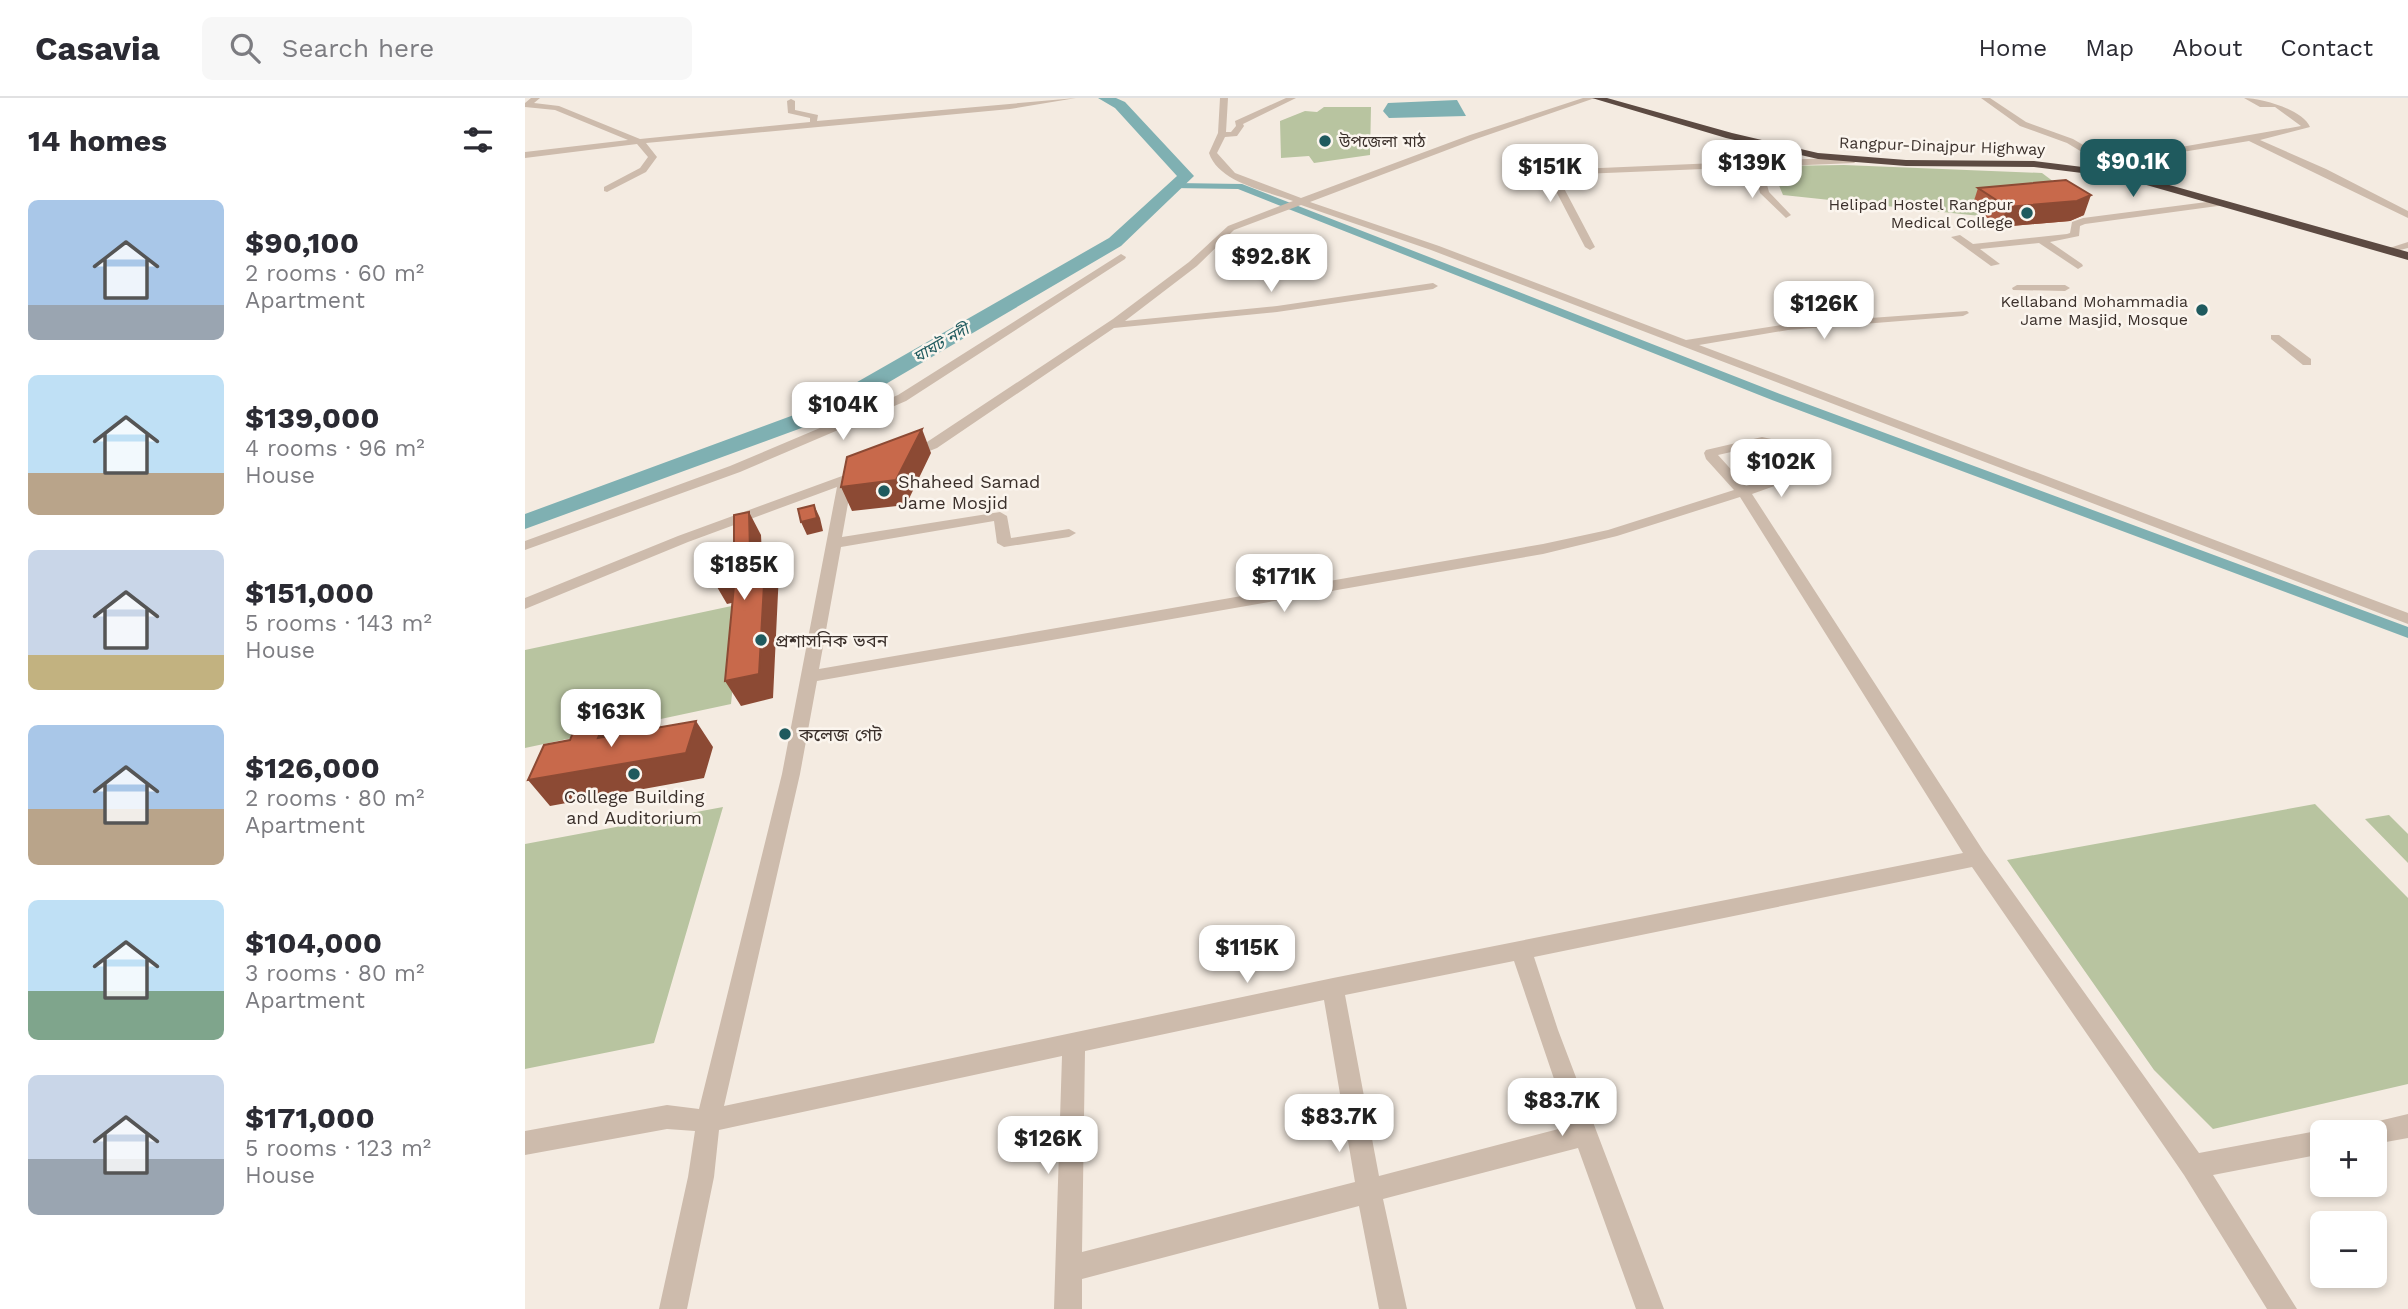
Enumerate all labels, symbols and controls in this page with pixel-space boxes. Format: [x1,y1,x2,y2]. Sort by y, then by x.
search box [202,17,692,80]
text: Casavia [35,29,160,68]
icon: search [226,29,264,67]
text: Search here [282,33,434,63]
text: Home [1979,34,2047,62]
text: Map [2085,34,2134,62]
text: About [2172,34,2242,62]
text: Contact [2280,34,2373,62]
icon: filters [459,121,497,159]
text: 14 homes [28,123,167,158]
place label: উপজেলা মাঠ [1338,132,1426,151]
marker: উপজেলা মাঠ [1317,133,1333,149]
street label: Rangpur-Dinajpur Highway [1839,133,2046,159]
pin: $139K [1703,140,1801,200]
pin: $90.1K [2076,140,2190,199]
pin: $151K [1501,144,1599,204]
text: $90.1K [2096,148,2170,175]
text: $139K [1718,149,1786,176]
text: $151K [1518,153,1582,180]
place label: Helipad Hostel Rangpur Medical College [1829,195,2013,232]
marker: Helipad Hostel Rangpur Medical College [2019,205,2035,221]
text: $90,100 [245,225,359,260]
icon: home [84,228,168,312]
pin: $92.8K [1214,234,1328,294]
text: $92.8K [1231,243,1311,270]
text: 2 rooms · 60 m² [245,260,424,287]
pin: $126K [1775,282,1873,341]
text: Apartment [245,287,365,314]
text: $126K [1790,290,1858,317]
place label: Kellaband Mohammadia Jame Masjid, Mosque [2001,292,2188,329]
marker: Kellaband Mohammadia Jame Masjid, Mosque [2194,302,2210,318]
water label: ঘাঘট নদী [910,318,975,366]
pin: $104K [794,382,892,442]
text: $104K [808,391,878,418]
text: $139,000 [245,400,380,435]
icon: home [84,403,168,487]
text: 4 rooms · 96 m² [245,435,425,462]
pin: $102K [1732,440,1830,499]
text: $102K [1746,448,1816,475]
text: House [245,462,315,489]
place label: Shaheed Samad Jame Mosjid [898,471,1040,513]
marker: Shaheed Samad Jame Mosjid [876,483,892,499]
pin: $185K [695,542,793,602]
text: $185K [710,551,778,578]
pin: $171K [1235,554,1333,614]
text: $171K [1252,563,1316,590]
text: $151,000 [245,575,374,610]
icon: home [84,578,168,662]
text: 5 rooms · 143 m² [245,610,432,637]
place label: প্রশাসনিক ভবন [775,630,889,651]
marker: প্রশাসনিক ভবন [753,632,769,648]
text: House [245,637,315,664]
pin: $163K [562,690,660,749]
text: $163K [577,698,645,725]
place label: কলেজ গেট [798,724,883,745]
marker: কলেজ গেট [777,726,793,742]
text: $126,000 [245,750,380,785]
icon: home [84,753,168,837]
marker: College Building and Auditorium [626,766,642,782]
text: 2 rooms · 80 m² [245,785,424,812]
place label: College Building and Auditorium [564,786,705,828]
text: Apartment [245,812,365,839]
text: $104,000 [245,925,382,960]
pin: $115K [1198,926,1296,985]
icon: home [84,928,168,1012]
text: $115K [1215,934,1279,961]
text: 3 rooms · 80 m² [245,960,424,987]
text: Apartment [245,987,365,1014]
pin: $83.7K [1505,1079,1619,1138]
text: $83.7K [1524,1087,1600,1114]
pin: $83.7K [1282,1094,1396,1154]
text: $171,000 [245,1100,375,1135]
icon: home [84,1103,168,1187]
text: $83.7K [1301,1103,1377,1130]
pin: $126K [999,1116,1097,1176]
map controls [2310,1120,2387,1288]
button: + [2310,1120,2387,1197]
text: $126K [1014,1125,1082,1152]
text: 5 rooms · 123 m² [245,1135,431,1162]
text: House [245,1162,315,1189]
button: − [2310,1211,2387,1288]

